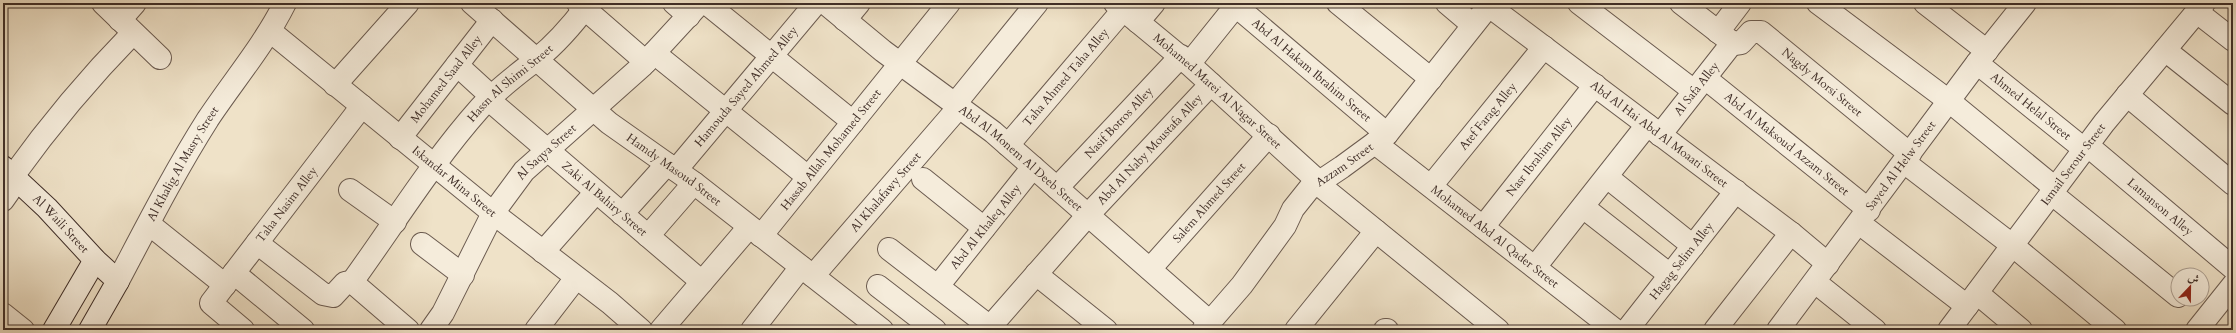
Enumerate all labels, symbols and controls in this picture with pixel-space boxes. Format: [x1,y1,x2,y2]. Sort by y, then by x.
street label: Abd Al Hakam Ibrahim Street [1248,15,1375,125]
street label: Hamouda Sayed Ahmed Alley [691,22,802,150]
street label: Taha Ahmed Taha Alley [1019,24,1113,130]
street label: Mohamed Marei Al Nagar Street [1150,30,1285,152]
street label: Mohamed Saad Alley [407,31,486,126]
street label: Hassn Al Shimi Street [463,41,557,125]
street label: Nagdy Morsi Street [1778,44,1866,120]
street label: Al Safa Alley [1670,58,1723,119]
street label: Ahmed Helal Street [1987,69,2075,144]
street label: Abd Al Hai Abd Al Moaati Street [1587,77,1731,191]
street label: Atef Farag Alley [1455,79,1520,153]
street label: Nasif Botros Alley [1081,83,1157,162]
street label: Hassab Allah Mohamed Street [777,85,885,214]
street label: Abd Al Maksoud Azzam Street [1721,89,1853,199]
street label: Abd Al Naby Moustafa Alley [1094,90,1206,208]
street label: Abd Al Monem Al Deeb Street [956,102,1086,215]
street label: Al Khalig Al Masry Street [143,103,222,224]
street label: Nasr Ibrahim Alley [1502,113,1575,199]
street label: Sayed Al Helw Street [1862,117,1939,214]
street label: Al Saqya Street [512,120,580,183]
street label: Ismail Serour Street [2037,120,2109,209]
street label: Hamdy Masoud Street [623,130,725,209]
street label: Azzam Street [1313,139,1377,190]
street label: Iskandar Mina Street [409,142,500,221]
street label: Al Khalafawy Street [847,148,925,235]
street label: Zaki Al Bahiry Street [558,158,651,240]
street label: Salem Ahmed Street [1169,159,1249,246]
street label: Taha Nasim Alley [252,163,321,246]
street label: Lamanson Alley [2124,174,2197,240]
street label: Abd Al Khaleq Alley [946,180,1025,273]
street label: Mohamed Abd Al Qader Street [1428,181,1562,291]
street label: Al Waili Street [29,191,93,257]
street label: Hagag Selim Alley [1646,218,1717,303]
north arrow [2170,267,2210,307]
text: ش [2186,269,2202,287]

